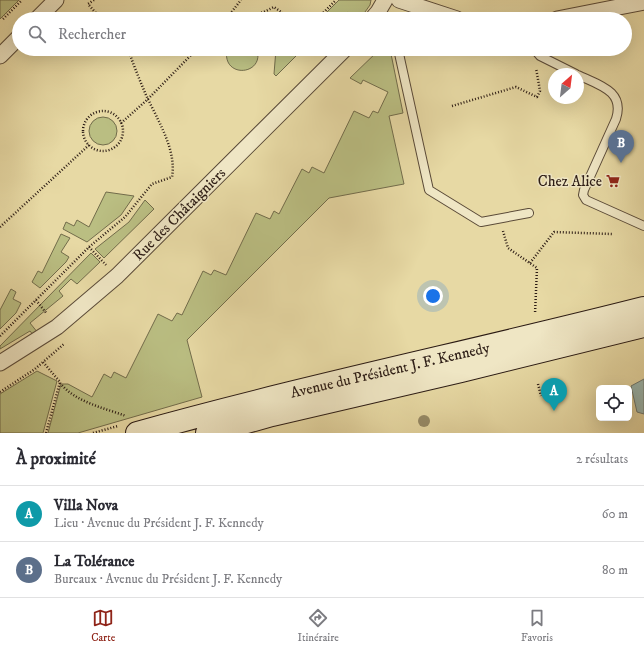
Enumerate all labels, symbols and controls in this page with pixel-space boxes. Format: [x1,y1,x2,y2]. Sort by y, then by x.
search box [12,12,632,56]
icon: search [26,23,48,45]
text: Rechercher [58,25,126,44]
north arrow [548,68,584,104]
pin: B [608,130,634,163]
street label: Rue des Châtaigniers [129,164,230,265]
place label: Chez Alice [538,172,602,191]
supermarket icon: Chez Alice [605,173,621,189]
your location [423,286,443,306]
street label: Avenue du Président J. F. Kennedy [289,338,492,403]
pin: A [541,378,567,411]
map controls [596,385,632,421]
button: locate [596,385,632,421]
text: À proximité [16,448,96,470]
text: 2 résultats [576,451,628,467]
text: Villa Nova [54,496,118,515]
text: A [25,506,33,522]
text: 60 m [602,506,628,522]
text: Lieu · Avenue du Président J. F. Kennedy [54,515,264,531]
text: La Tolérance [54,552,134,571]
text: B [25,562,33,578]
text: 80 m [602,562,628,578]
text: Bureaux · Avenue du Président J. F. Kennedy [54,571,282,587]
tab: Carte [91,607,115,645]
tab: Itinéraire [298,607,339,645]
tab: Favoris [521,607,553,645]

